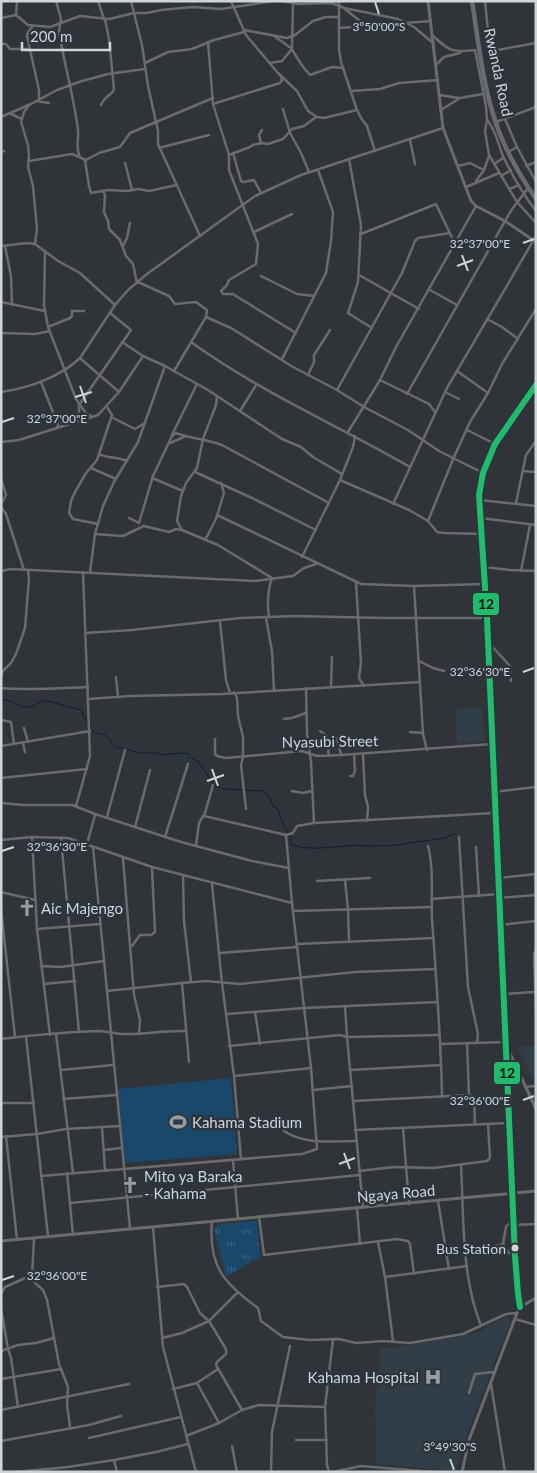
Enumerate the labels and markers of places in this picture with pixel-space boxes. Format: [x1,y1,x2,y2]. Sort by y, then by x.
church icon: Aic Majengo [17,898,37,918]
place label: Aic Majengo [41,899,123,917]
sports icon: Kahama Stadium [168,1112,188,1132]
place label: Kahama Stadium [192,1113,302,1131]
place label: Mito ya Baraka - Kahama [144,1167,243,1202]
church icon: Mito ya Baraka - Kahama [120,1175,140,1195]
place label: Bus Station [436,1240,506,1257]
marker: Bus Station [510,1243,520,1253]
hospital icon: Kahama Hospital [423,1367,443,1387]
place label: Kahama Hospital [308,1368,419,1386]

